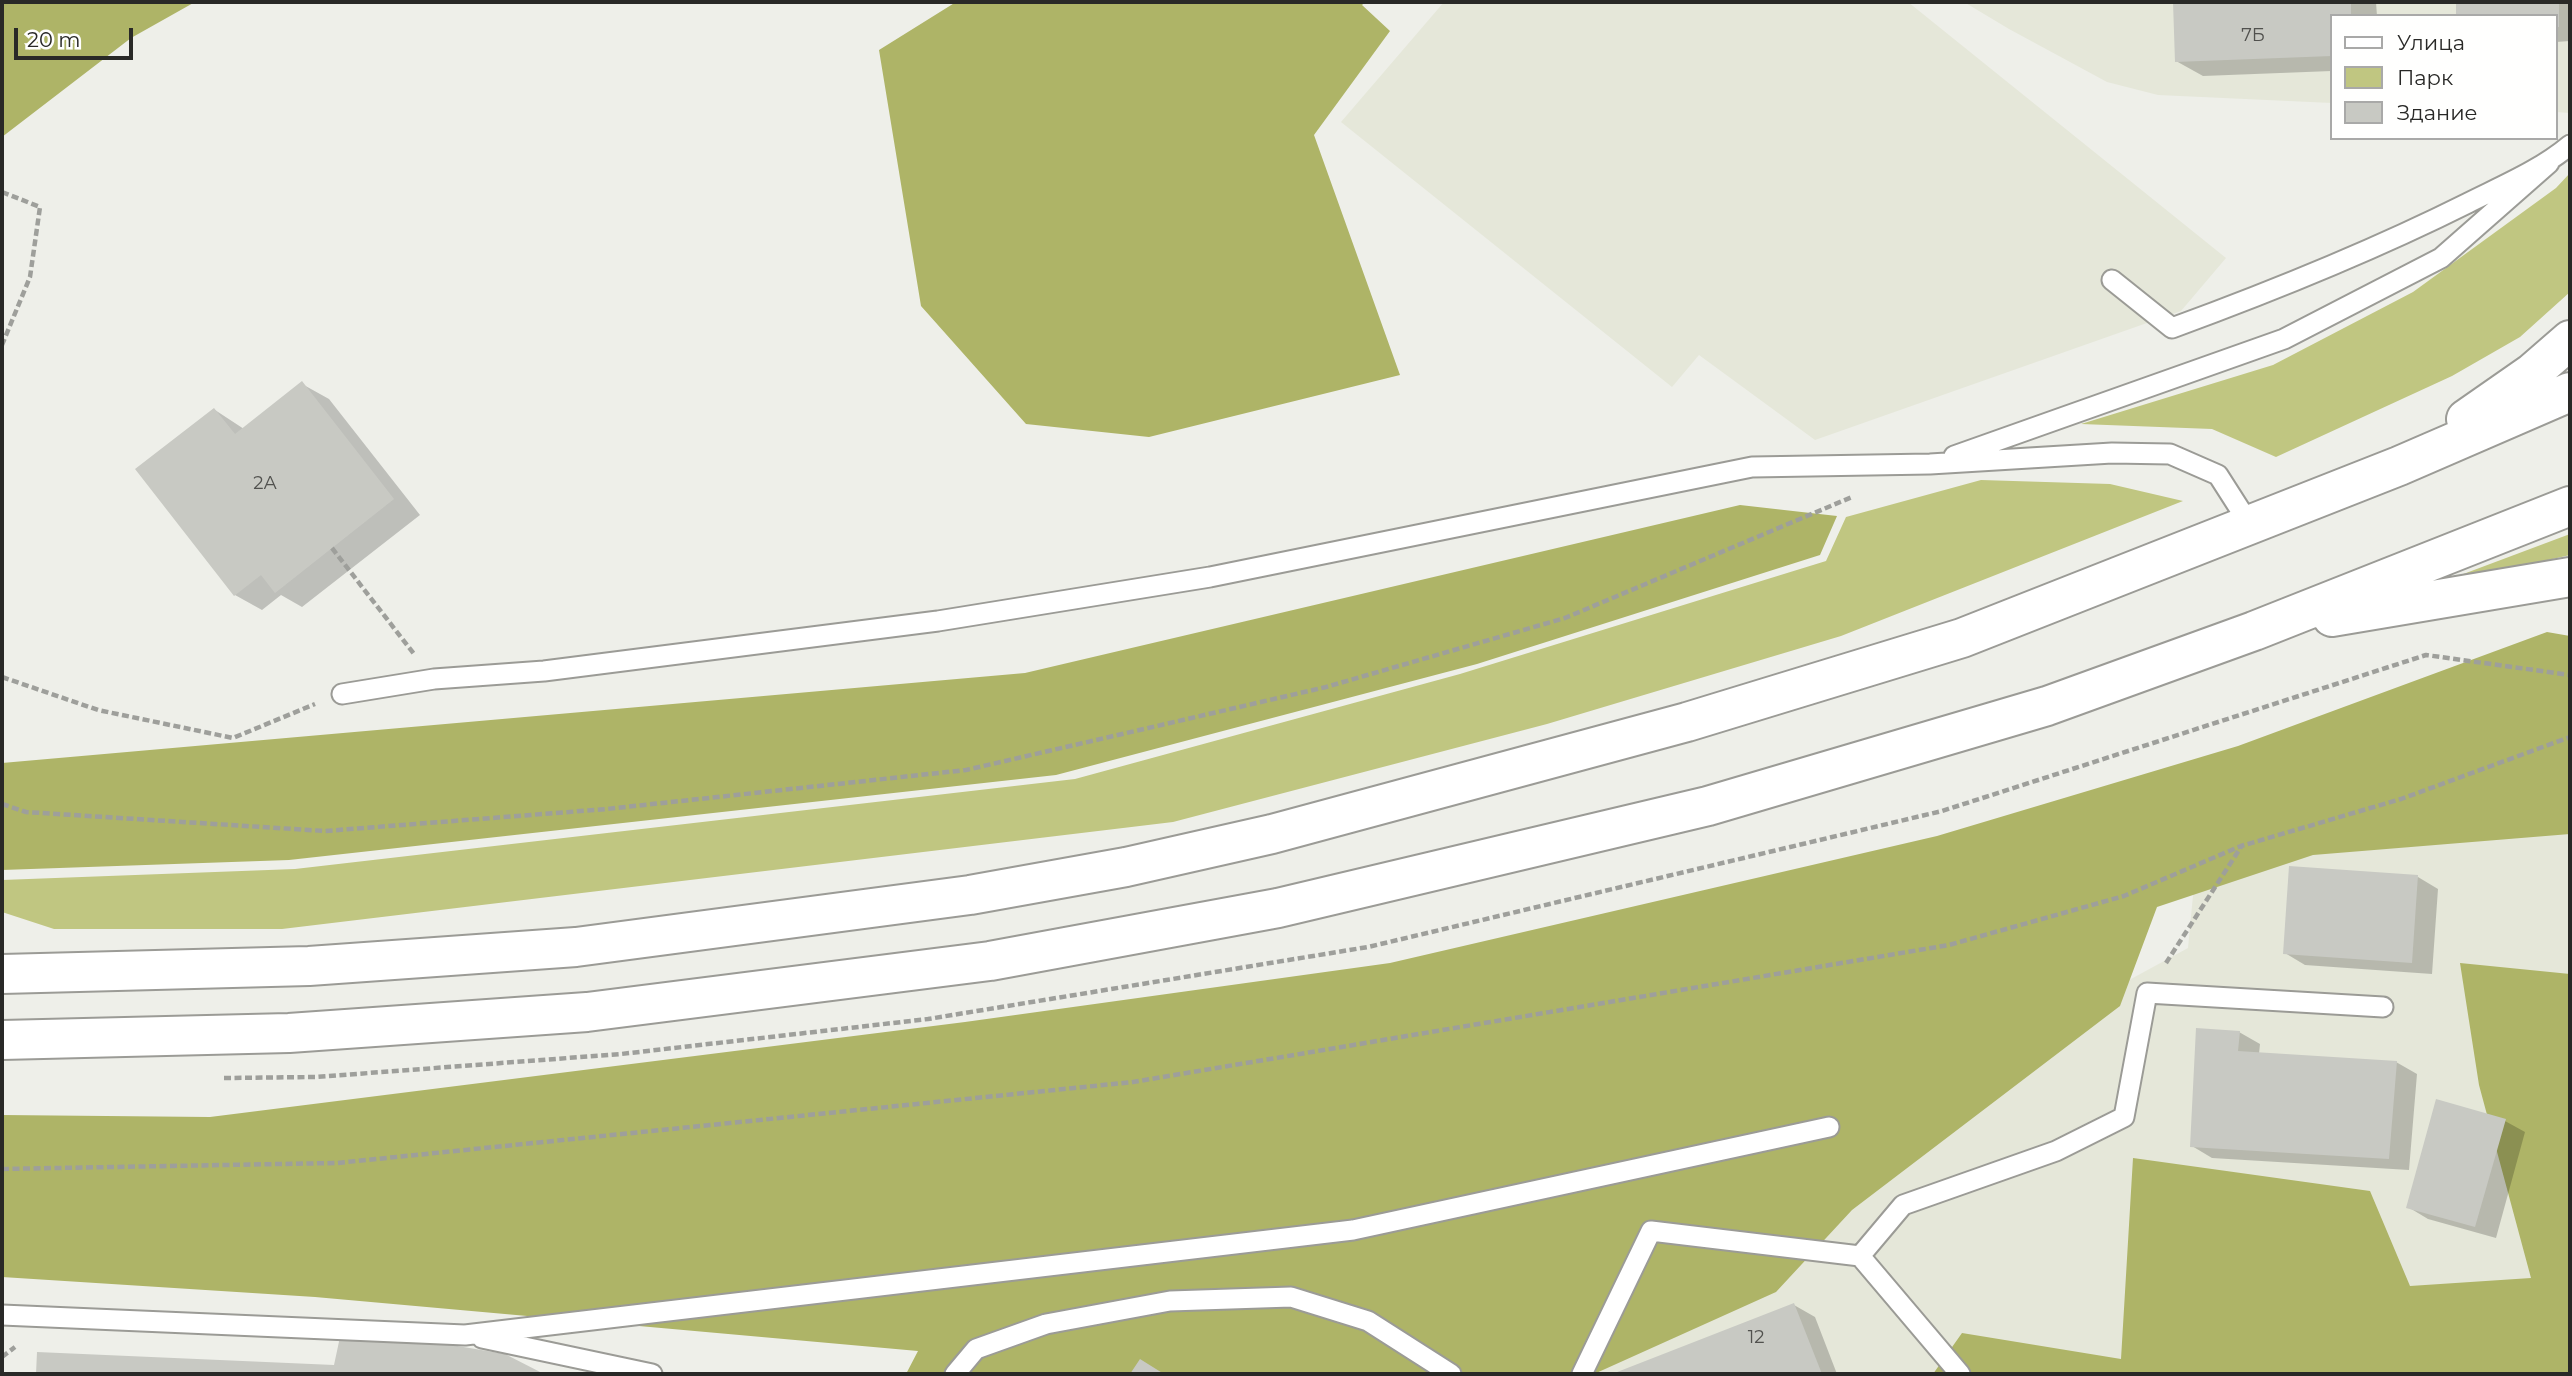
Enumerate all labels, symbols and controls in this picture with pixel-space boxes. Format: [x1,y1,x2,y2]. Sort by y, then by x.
scale bar [18,14,136,58]
legend [2330,14,2558,140]
house number: 7Б [2241,25,2265,47]
text: 20 m [27,27,81,52]
text: Улица [2397,30,2465,55]
text: Парк [2397,65,2453,90]
text: Здание [2397,100,2478,125]
house number: 2А [253,473,277,495]
house number: 12 [1748,1327,1764,1349]

